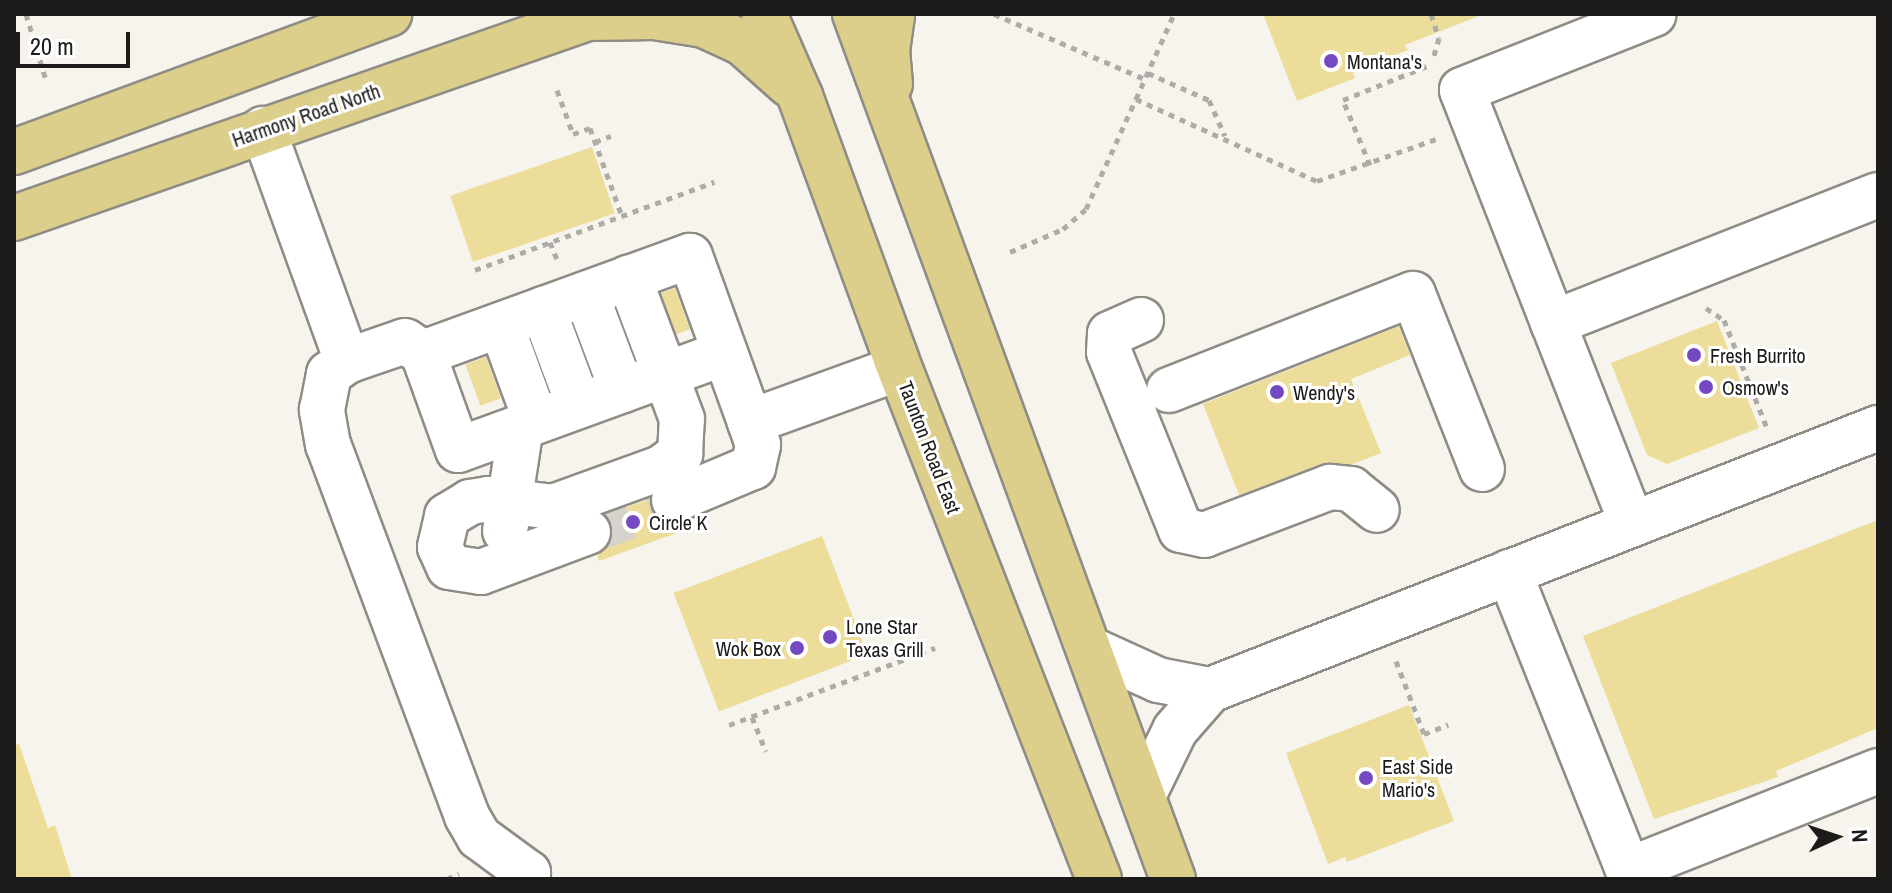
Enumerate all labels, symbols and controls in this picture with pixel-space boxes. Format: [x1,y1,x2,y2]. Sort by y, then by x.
scale bar [20,16,134,66]
text: 20 m [30,30,74,62]
place label: Montana's [1347,49,1422,73]
marker: Montana's [1322,52,1340,70]
street label: Harmony Road North [229,78,383,152]
place label: Fresh Burrito [1710,343,1806,367]
marker: Fresh Burrito [1685,346,1703,364]
place label: Osmow's [1722,375,1789,399]
street label: Taunton Road East [894,377,966,517]
marker: Osmow's [1697,378,1715,396]
place label: Wendy's [1293,380,1355,404]
marker: Wendy's [1268,383,1286,401]
place label: Circle K [649,510,707,534]
marker: Circle K [624,513,642,531]
place label: Lone Star Texas Grill [846,614,923,661]
marker: Lone Star Texas Grill [821,628,839,646]
place label: Wok Box [716,636,781,660]
marker: Wok Box [788,639,806,657]
place label: East Side Mario's [1382,754,1453,801]
marker: East Side Mario's [1357,769,1375,787]
north arrow [1796,797,1876,877]
text: N [1845,828,1875,843]

